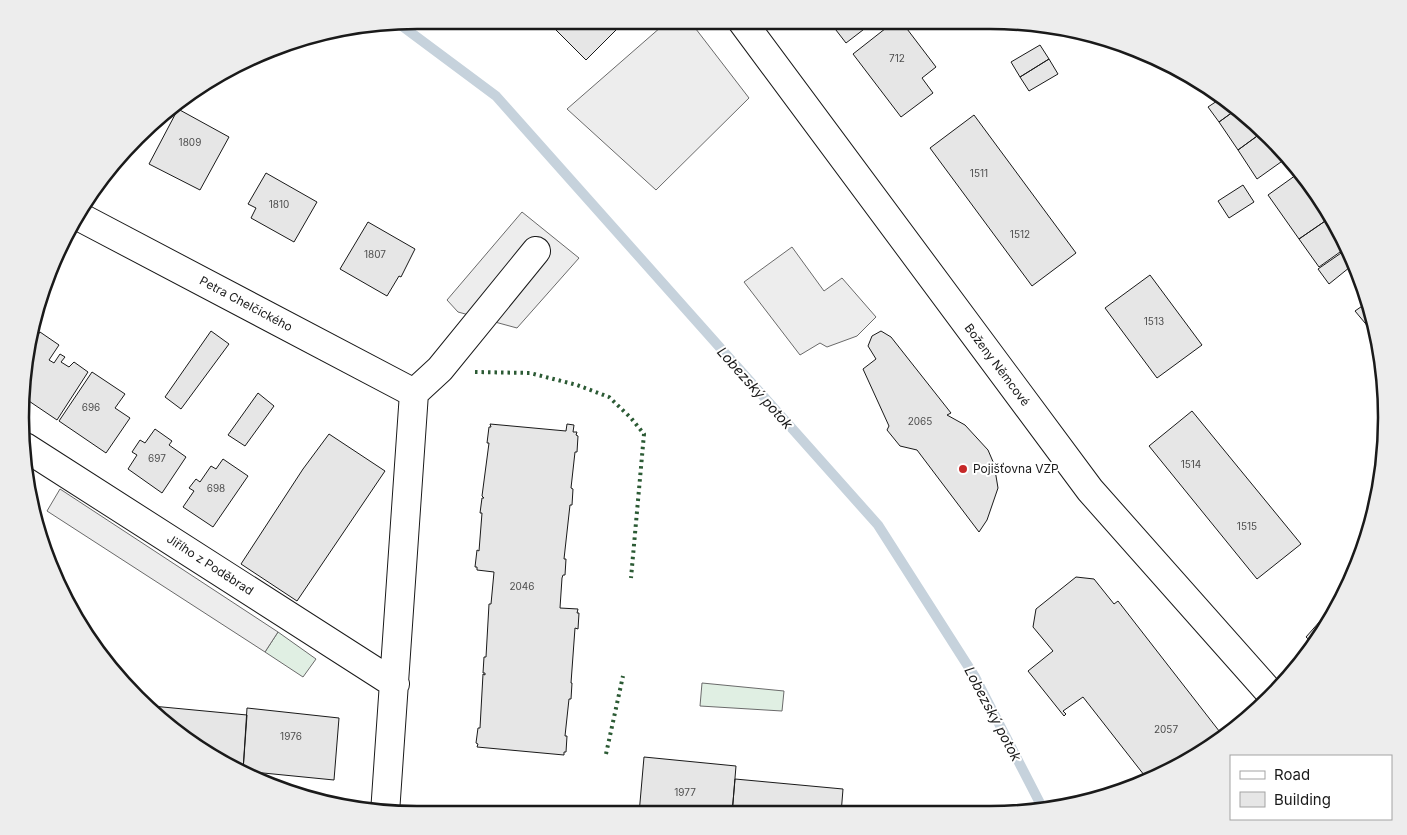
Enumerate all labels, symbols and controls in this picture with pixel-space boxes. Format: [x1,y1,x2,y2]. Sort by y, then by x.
house number: 712 [889,52,905,64]
house number: 1809 [179,136,201,148]
house number: 1511 [970,167,988,179]
house number: 1810 [269,198,289,210]
house number: 1512 [1010,228,1030,240]
house number: 1807 [364,248,386,260]
street label: Petra Chelčického [197,273,295,334]
house number: 1513 [1144,315,1164,327]
street label: Boženy Němcové [962,321,1033,409]
water label: Lobezský potok [714,343,797,433]
house number: 696 [82,401,100,413]
house number: 2065 [908,415,932,427]
house number: 697 [148,452,166,464]
house number: 1514 [1181,458,1201,470]
place label: Pojišťovna VZP [973,461,1059,476]
marker: Pojišťovna VZP [957,463,969,475]
house number: 698 [207,482,225,494]
house number: 1515 [1237,520,1257,532]
street label: Jiřího z Poděbrad [164,531,256,598]
house number: 2046 [509,580,535,592]
water label: Lobezský potok [961,663,1026,764]
house number: 2057 [1154,723,1178,735]
house number: 1976 [280,730,302,742]
legend [1230,755,1392,820]
text: Road [1274,765,1310,784]
house number: 1977 [674,786,696,798]
text: Building [1274,790,1331,809]

